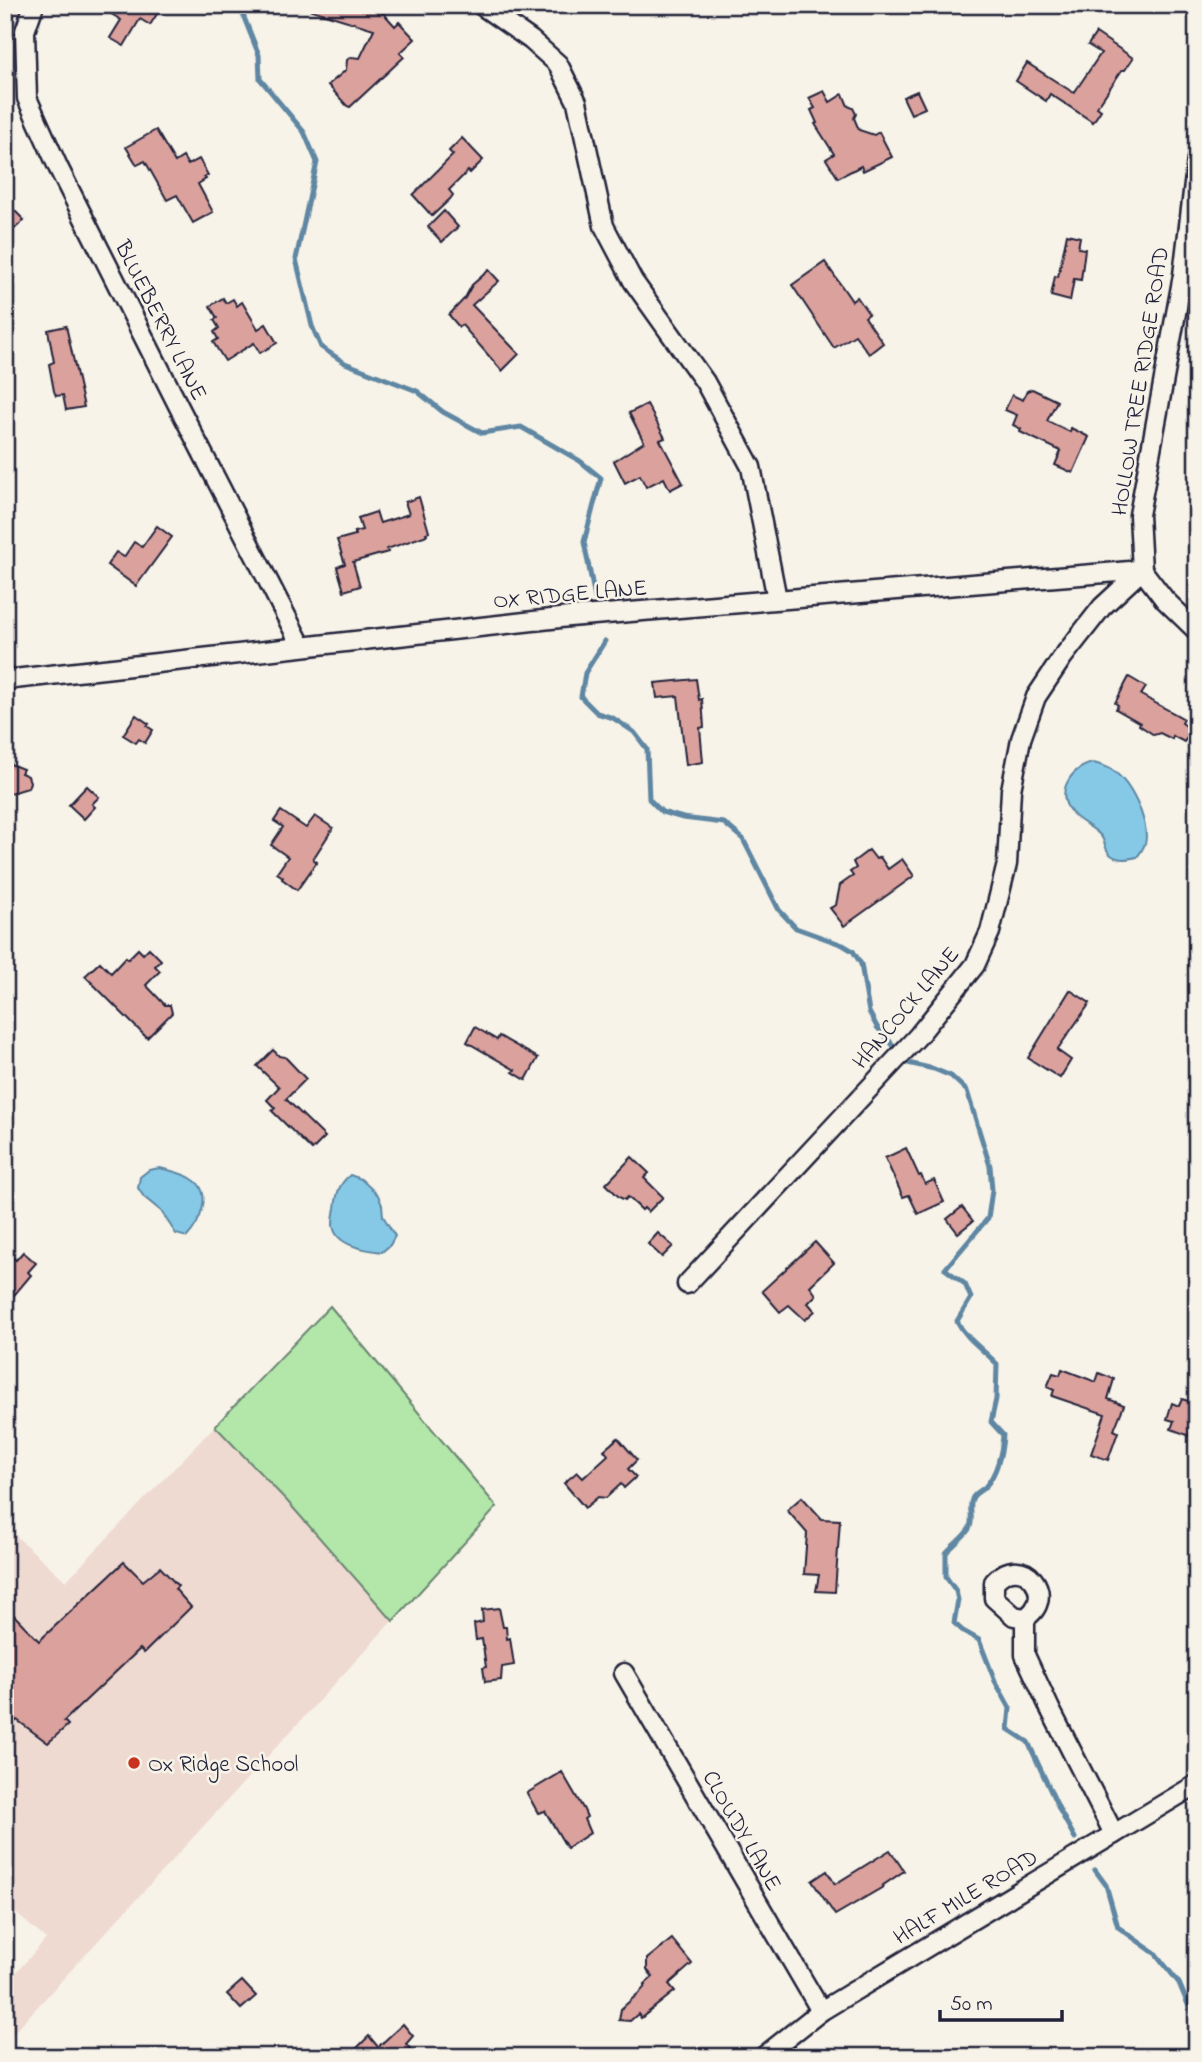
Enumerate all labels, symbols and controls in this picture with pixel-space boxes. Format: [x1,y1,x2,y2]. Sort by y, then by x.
street label: BLUEBERRY LANE [105,234,214,407]
street label: HOLLOW TREE RIDGE ROAD [1104,245,1179,518]
street label: OX RIDGE LANE [492,572,649,619]
street label: HANCOCK LANE [845,940,968,1077]
place label: Ox Ridge School [148,1749,298,1783]
marker: Ox Ridge School [126,1755,142,1771]
street label: CLOUDY LANE [693,1765,789,1898]
street label: HALF MILE ROAD [888,1842,1045,1954]
scale bar [940,1978,1062,2022]
text: 50 m [950,1990,993,2020]

